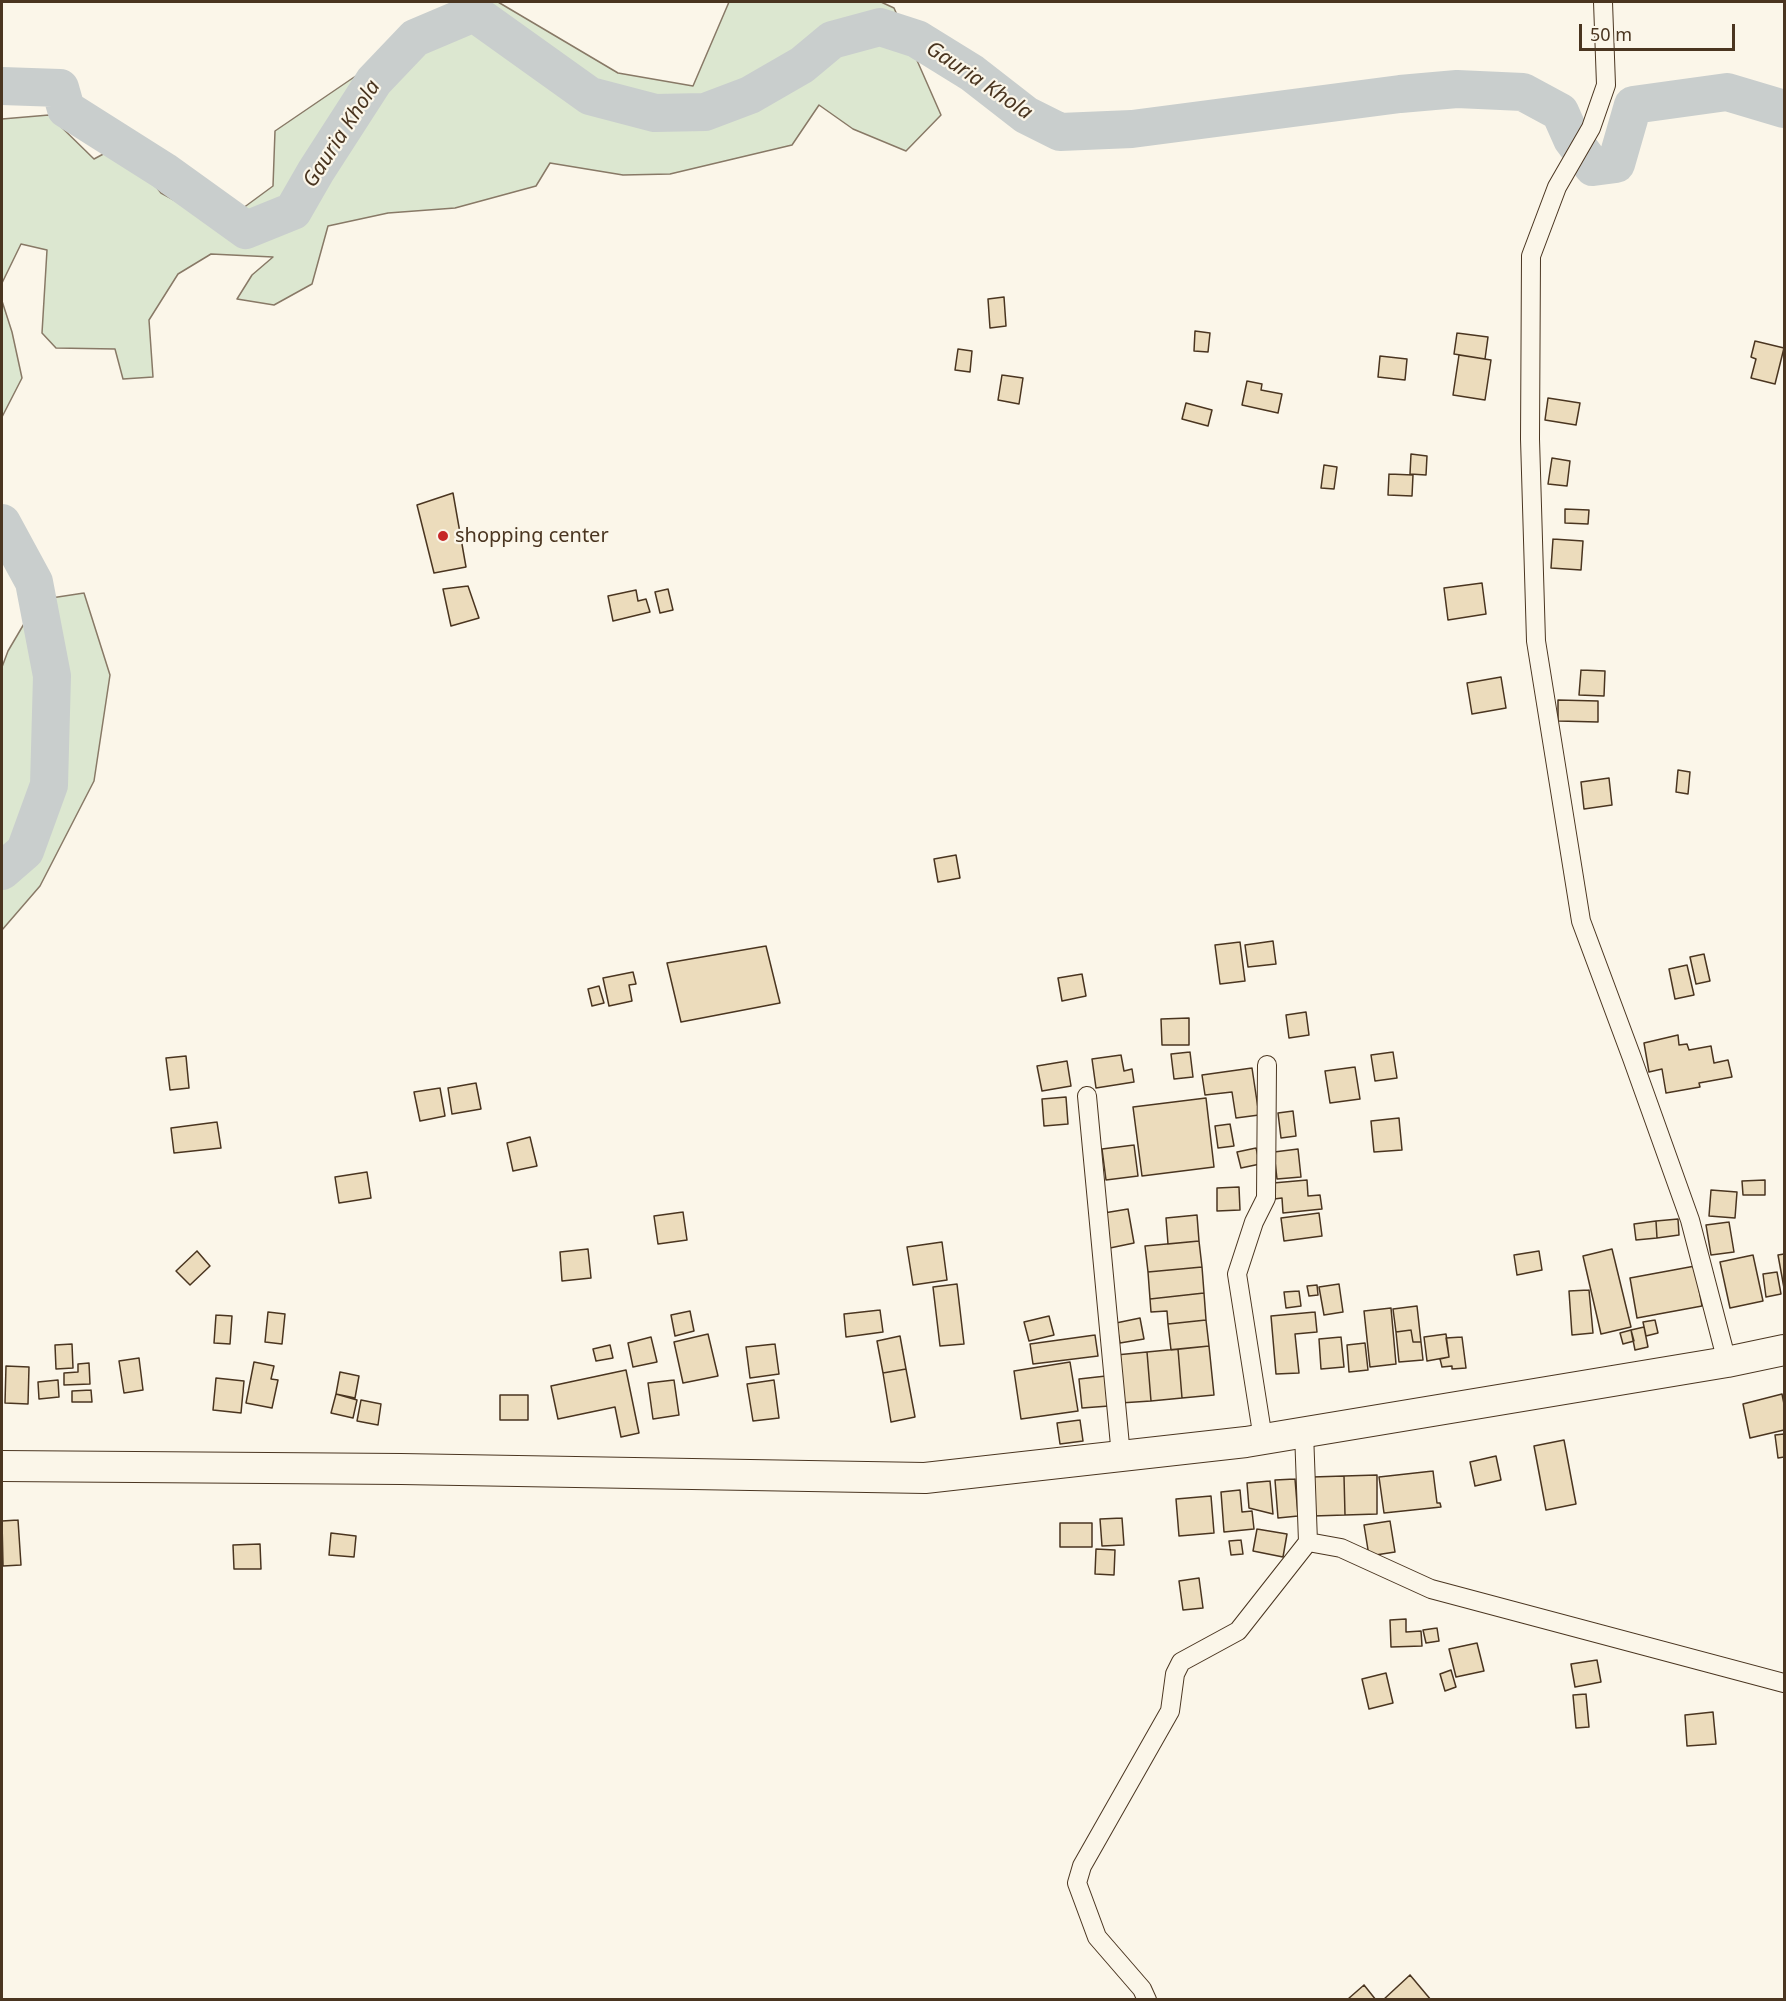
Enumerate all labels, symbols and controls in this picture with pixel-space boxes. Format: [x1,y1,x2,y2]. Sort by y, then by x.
scale bar [1582,12,1738,50]
text: 50 m [1590,22,1632,46]
water label: Gauria Khola [921,36,1037,126]
water label: Gauria Khola [298,76,386,192]
place label: shopping center [455,524,609,548]
marker: shopping center [436,529,450,543]

